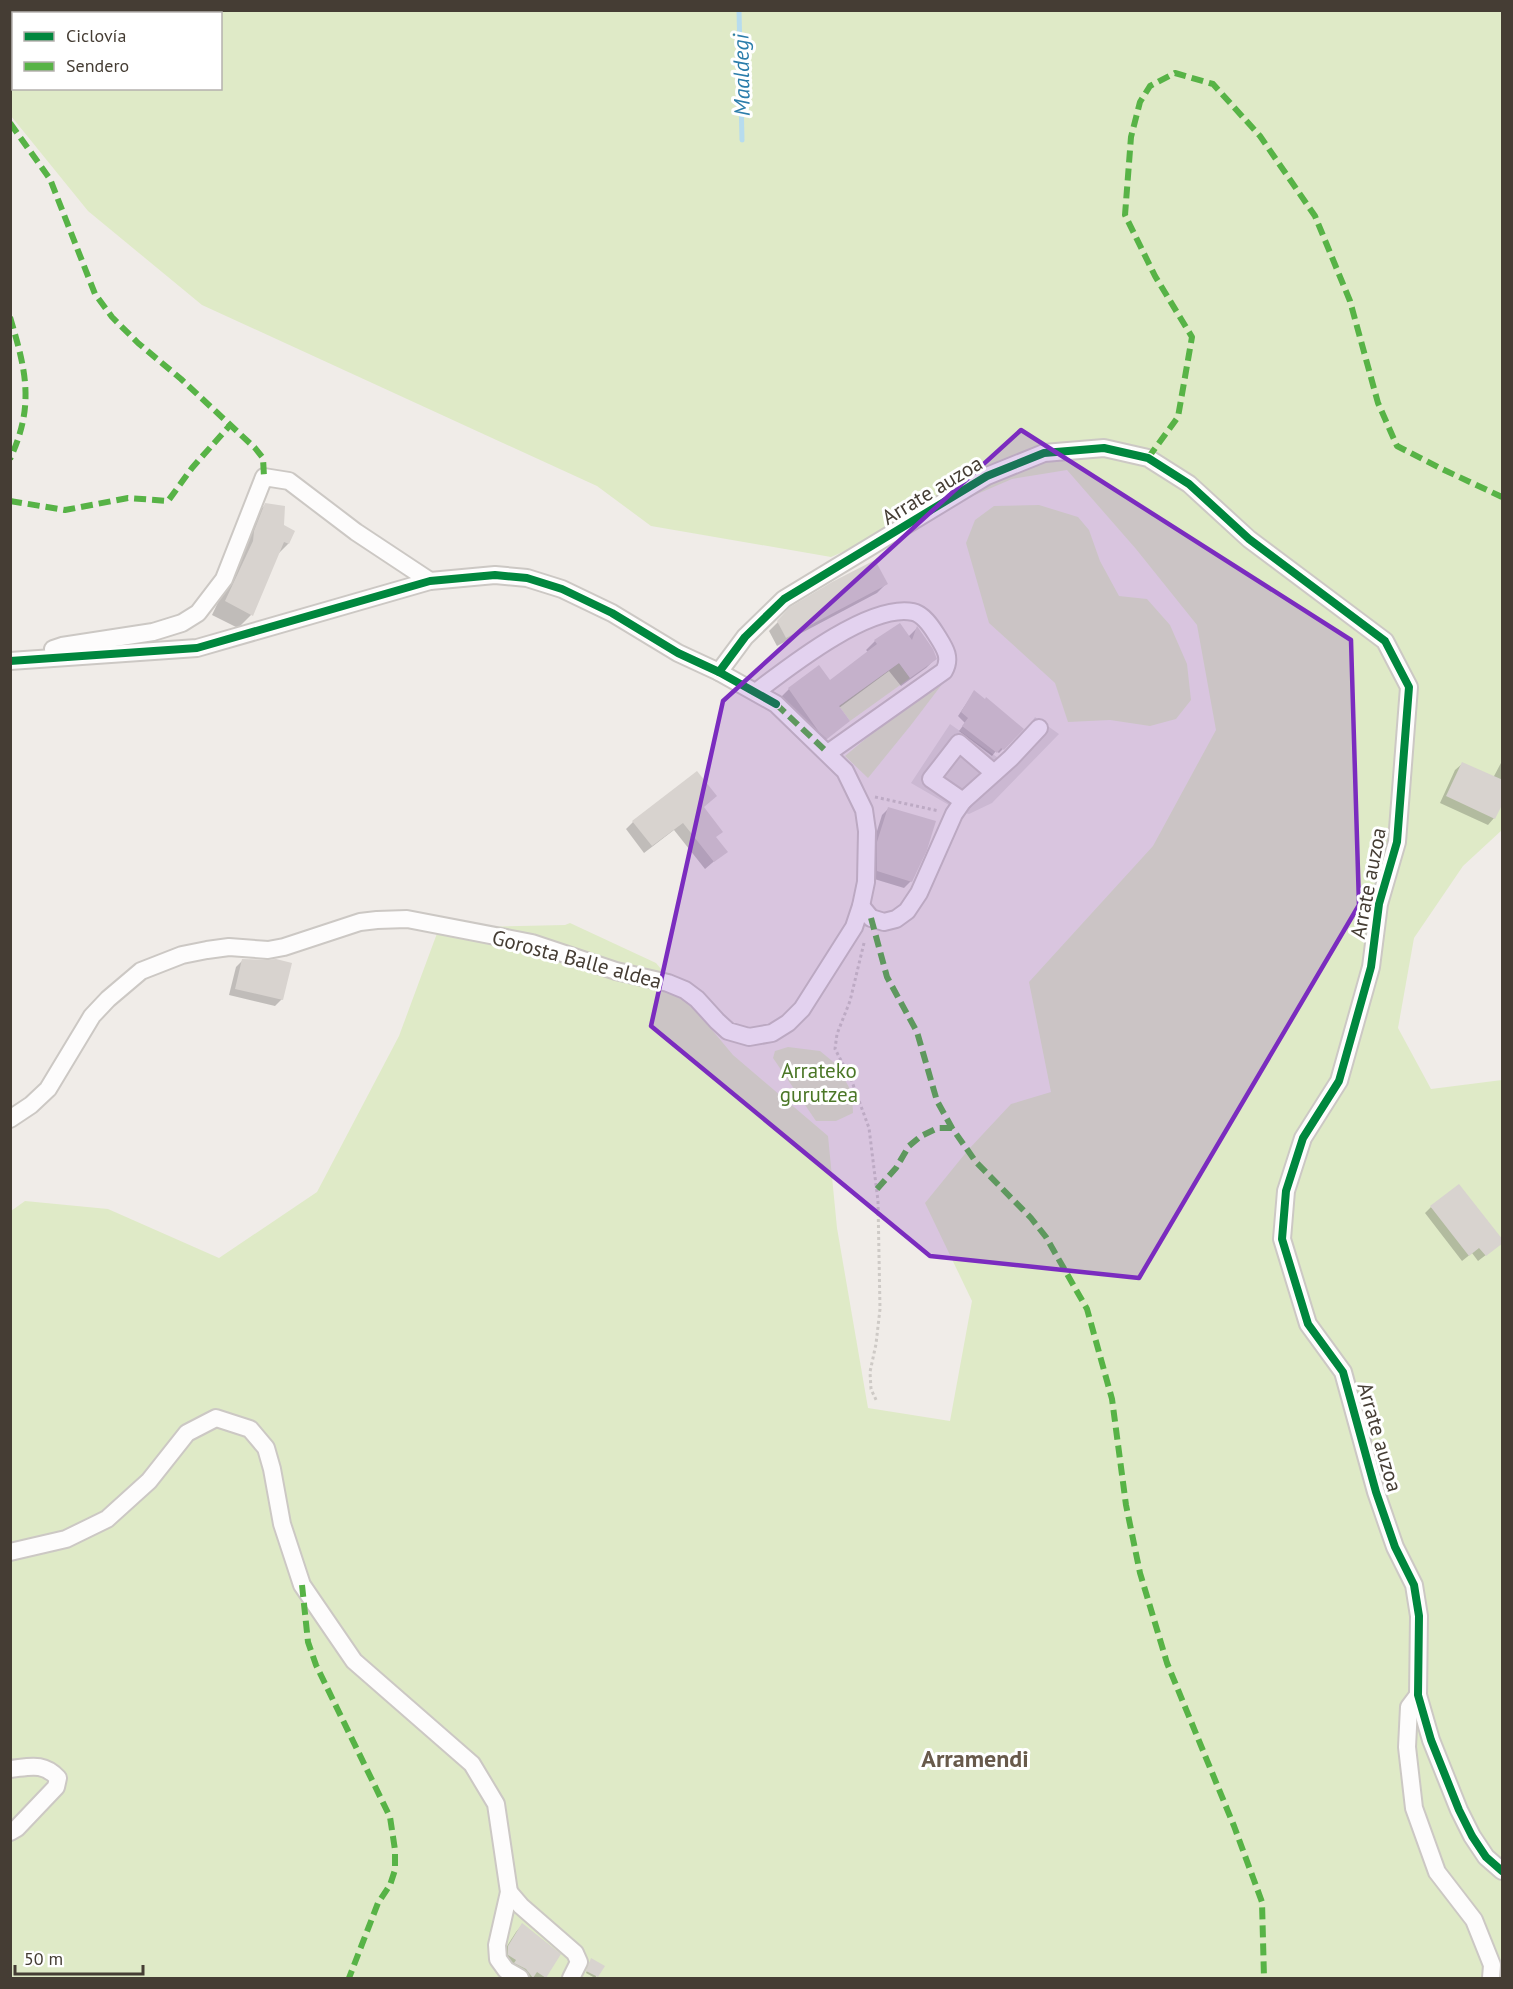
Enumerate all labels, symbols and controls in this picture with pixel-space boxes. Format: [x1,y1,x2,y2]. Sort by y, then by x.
legend [12,12,222,90]
text: Ciclovía [66,24,126,47]
water label: Maaldegi [726,32,756,116]
text: Sendero [66,54,129,77]
street label: Arrate auzoa [877,449,987,531]
street label: Arrate auzoa [1344,825,1392,941]
street label: Gorosta Balle aldea [489,923,665,995]
park label: Arrateko gurutzea [780,1057,858,1108]
street label: Arrate auzoa [1352,1379,1408,1495]
district label: Arramendi [921,1743,1029,1774]
scale bar [15,1938,142,1976]
text: 50 m [24,1947,63,1970]

